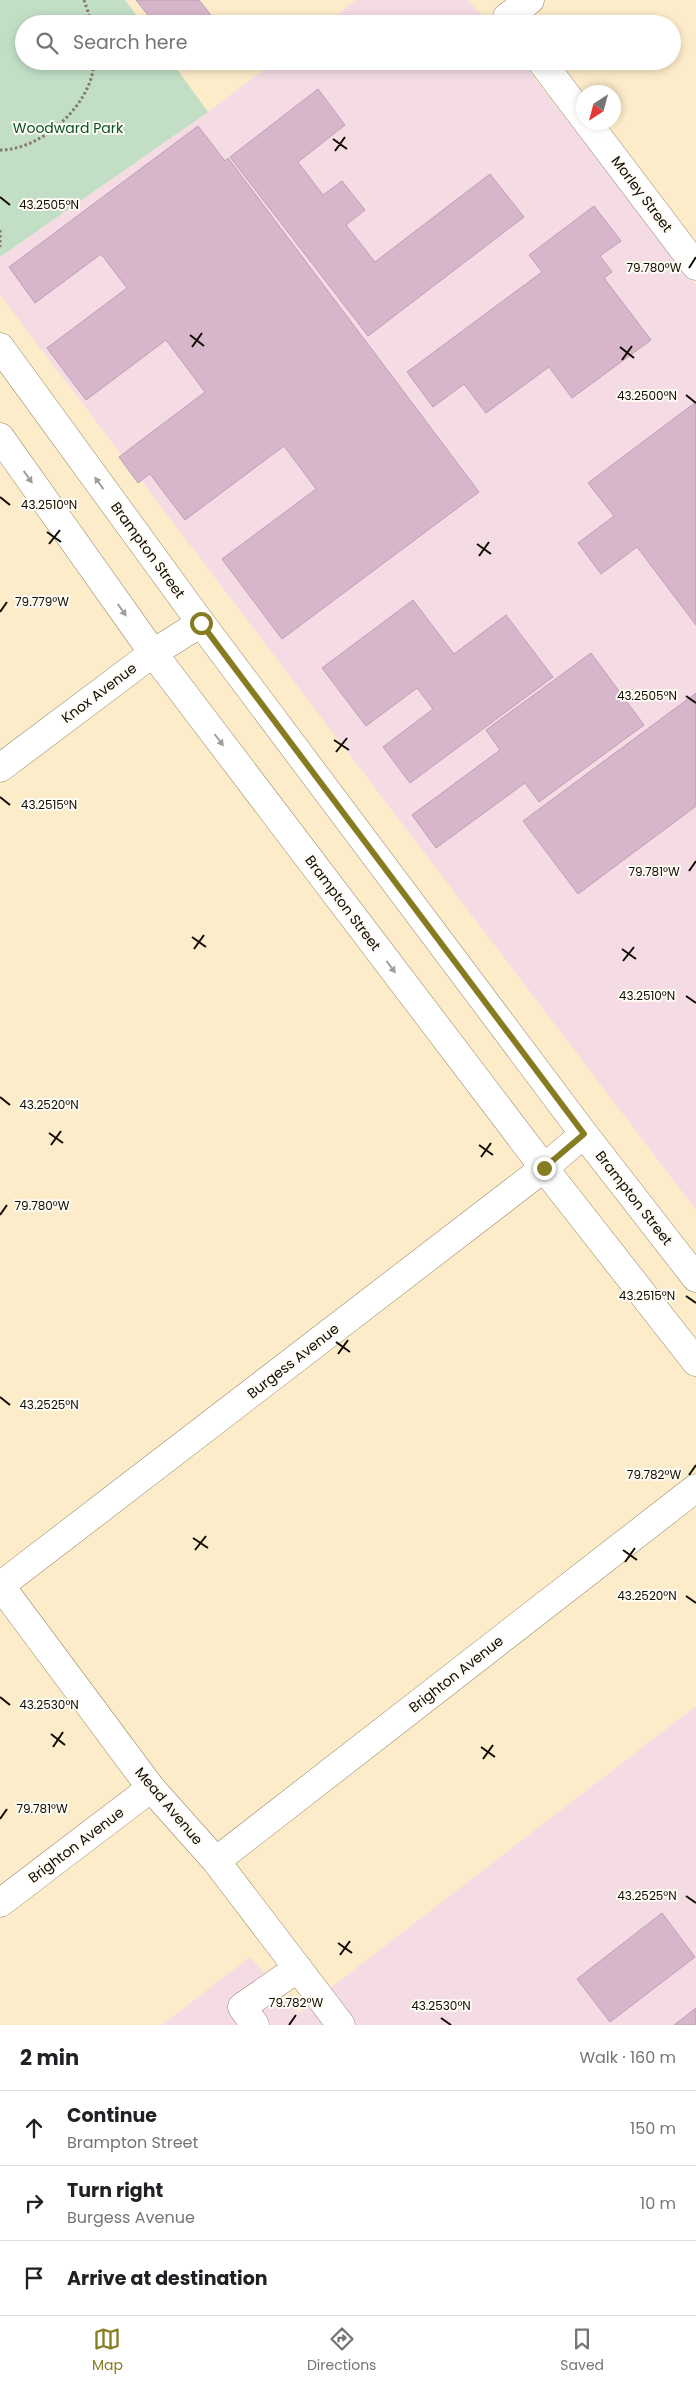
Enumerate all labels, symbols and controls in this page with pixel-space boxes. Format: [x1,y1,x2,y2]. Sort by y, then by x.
search box [15,15,681,70]
icon: search [33,29,61,57]
text: Search here [73,29,187,56]
north arrow [576,85,621,130]
park label: Woodward Park [13,118,124,138]
street label: Morley Street [607,152,677,236]
text: 43.2505°N [19,196,79,213]
text: 79.780°W [627,259,682,276]
text: 43.2500°N [617,387,677,404]
one-way arrow [23,470,33,484]
one-way arrow [94,476,104,490]
text: 43.2510°N [21,496,77,513]
street label: Brampton Street [106,498,190,602]
text: 79.779°W [15,593,69,610]
one-way arrow [117,603,127,616]
route start [190,612,213,635]
street label: Knox Avenue [57,658,141,728]
text: 43.2505°N [617,687,677,704]
one-way arrow [214,733,224,747]
text: 43.2515°N [21,796,77,813]
street label: Brampton Street [300,851,386,955]
text: 79.781°W [628,863,680,880]
one-way arrow [386,960,397,973]
text: 43.2510°N [619,987,675,1004]
text: 43.2520°N [19,1096,79,1113]
street label: Brampton Street [591,1147,677,1249]
route end [533,1157,556,1180]
text: 79.780°W [15,1197,70,1214]
text: 43.2515°N [619,1287,675,1304]
street label: Burgess Avenue [243,1319,343,1403]
text: 43.2525°N [19,1396,79,1413]
text: 79.782°W [627,1466,681,1483]
text: 43.2520°N [617,1587,677,1604]
street label: Brighton Avenue [405,1631,508,1717]
text: 43.2530°N [19,1696,79,1713]
street label: Mead Avenue [130,1763,208,1849]
text: 79.781°W [16,1800,68,1817]
street label: Brighton Avenue [24,1802,128,1888]
text: 43.2525°N [617,1887,677,1904]
text: 79.782°W [269,1994,323,2011]
text: 43.2530°N [411,1997,471,2014]
text: 2 min [20,2043,79,2072]
text: Walk · 160 m [579,2046,676,2069]
text: Continue [67,2102,157,2129]
icon: ahead [20,2114,48,2142]
text: 150 m [630,2117,676,2140]
text: Brampton Street [67,2131,198,2154]
text: Turn right [67,2177,163,2204]
icon: right [20,2189,48,2217]
text: 10 m [640,2192,676,2215]
text: Burgess Avenue [67,2206,195,2229]
icon: arrive [20,2264,48,2292]
text: Arrive at destination [67,2265,268,2292]
tab: Map [92,2325,123,2376]
tab: Directions [307,2325,376,2376]
tab: Saved [560,2325,604,2376]

